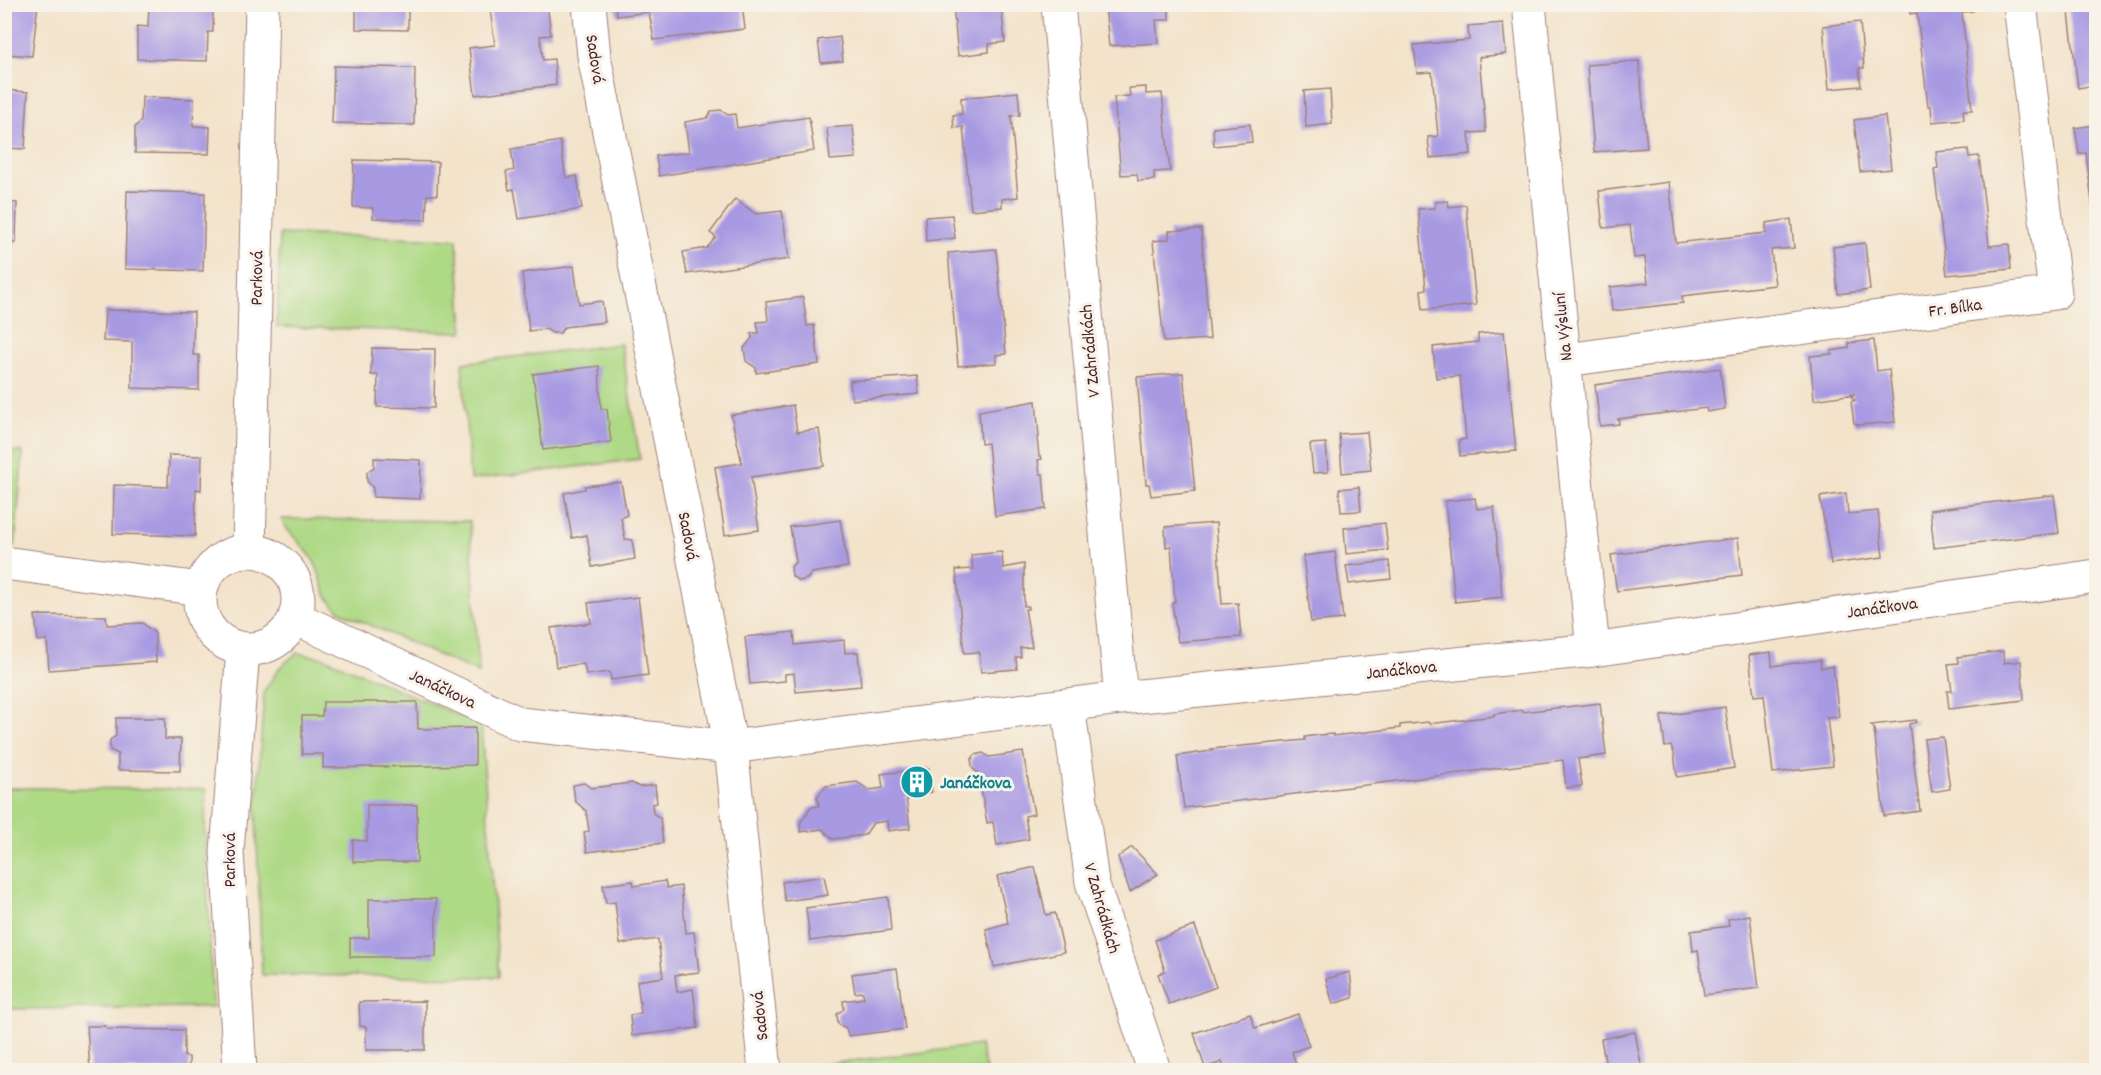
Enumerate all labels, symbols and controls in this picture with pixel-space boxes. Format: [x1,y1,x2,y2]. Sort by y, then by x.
street label: Sadová [577,33,610,86]
street label: Parková [246,250,271,306]
street label: Na Výsluní [1548,290,1581,362]
street label: Fr. Bílka [1927,293,1984,326]
street label: V Zahrádkách [1075,303,1108,398]
street label: Sadová [670,510,704,563]
street label: Janáčkova [1846,592,1920,627]
street label: Janáčkova [1365,655,1438,688]
street label: Janáčkova [405,664,480,717]
building icon: Janáčkova [899,764,935,800]
place label: Janáčkova [940,772,1011,797]
street label: Parková [219,832,244,888]
street label: V Zahrádkách [1076,860,1125,957]
street label: Sadová [746,990,776,1042]

